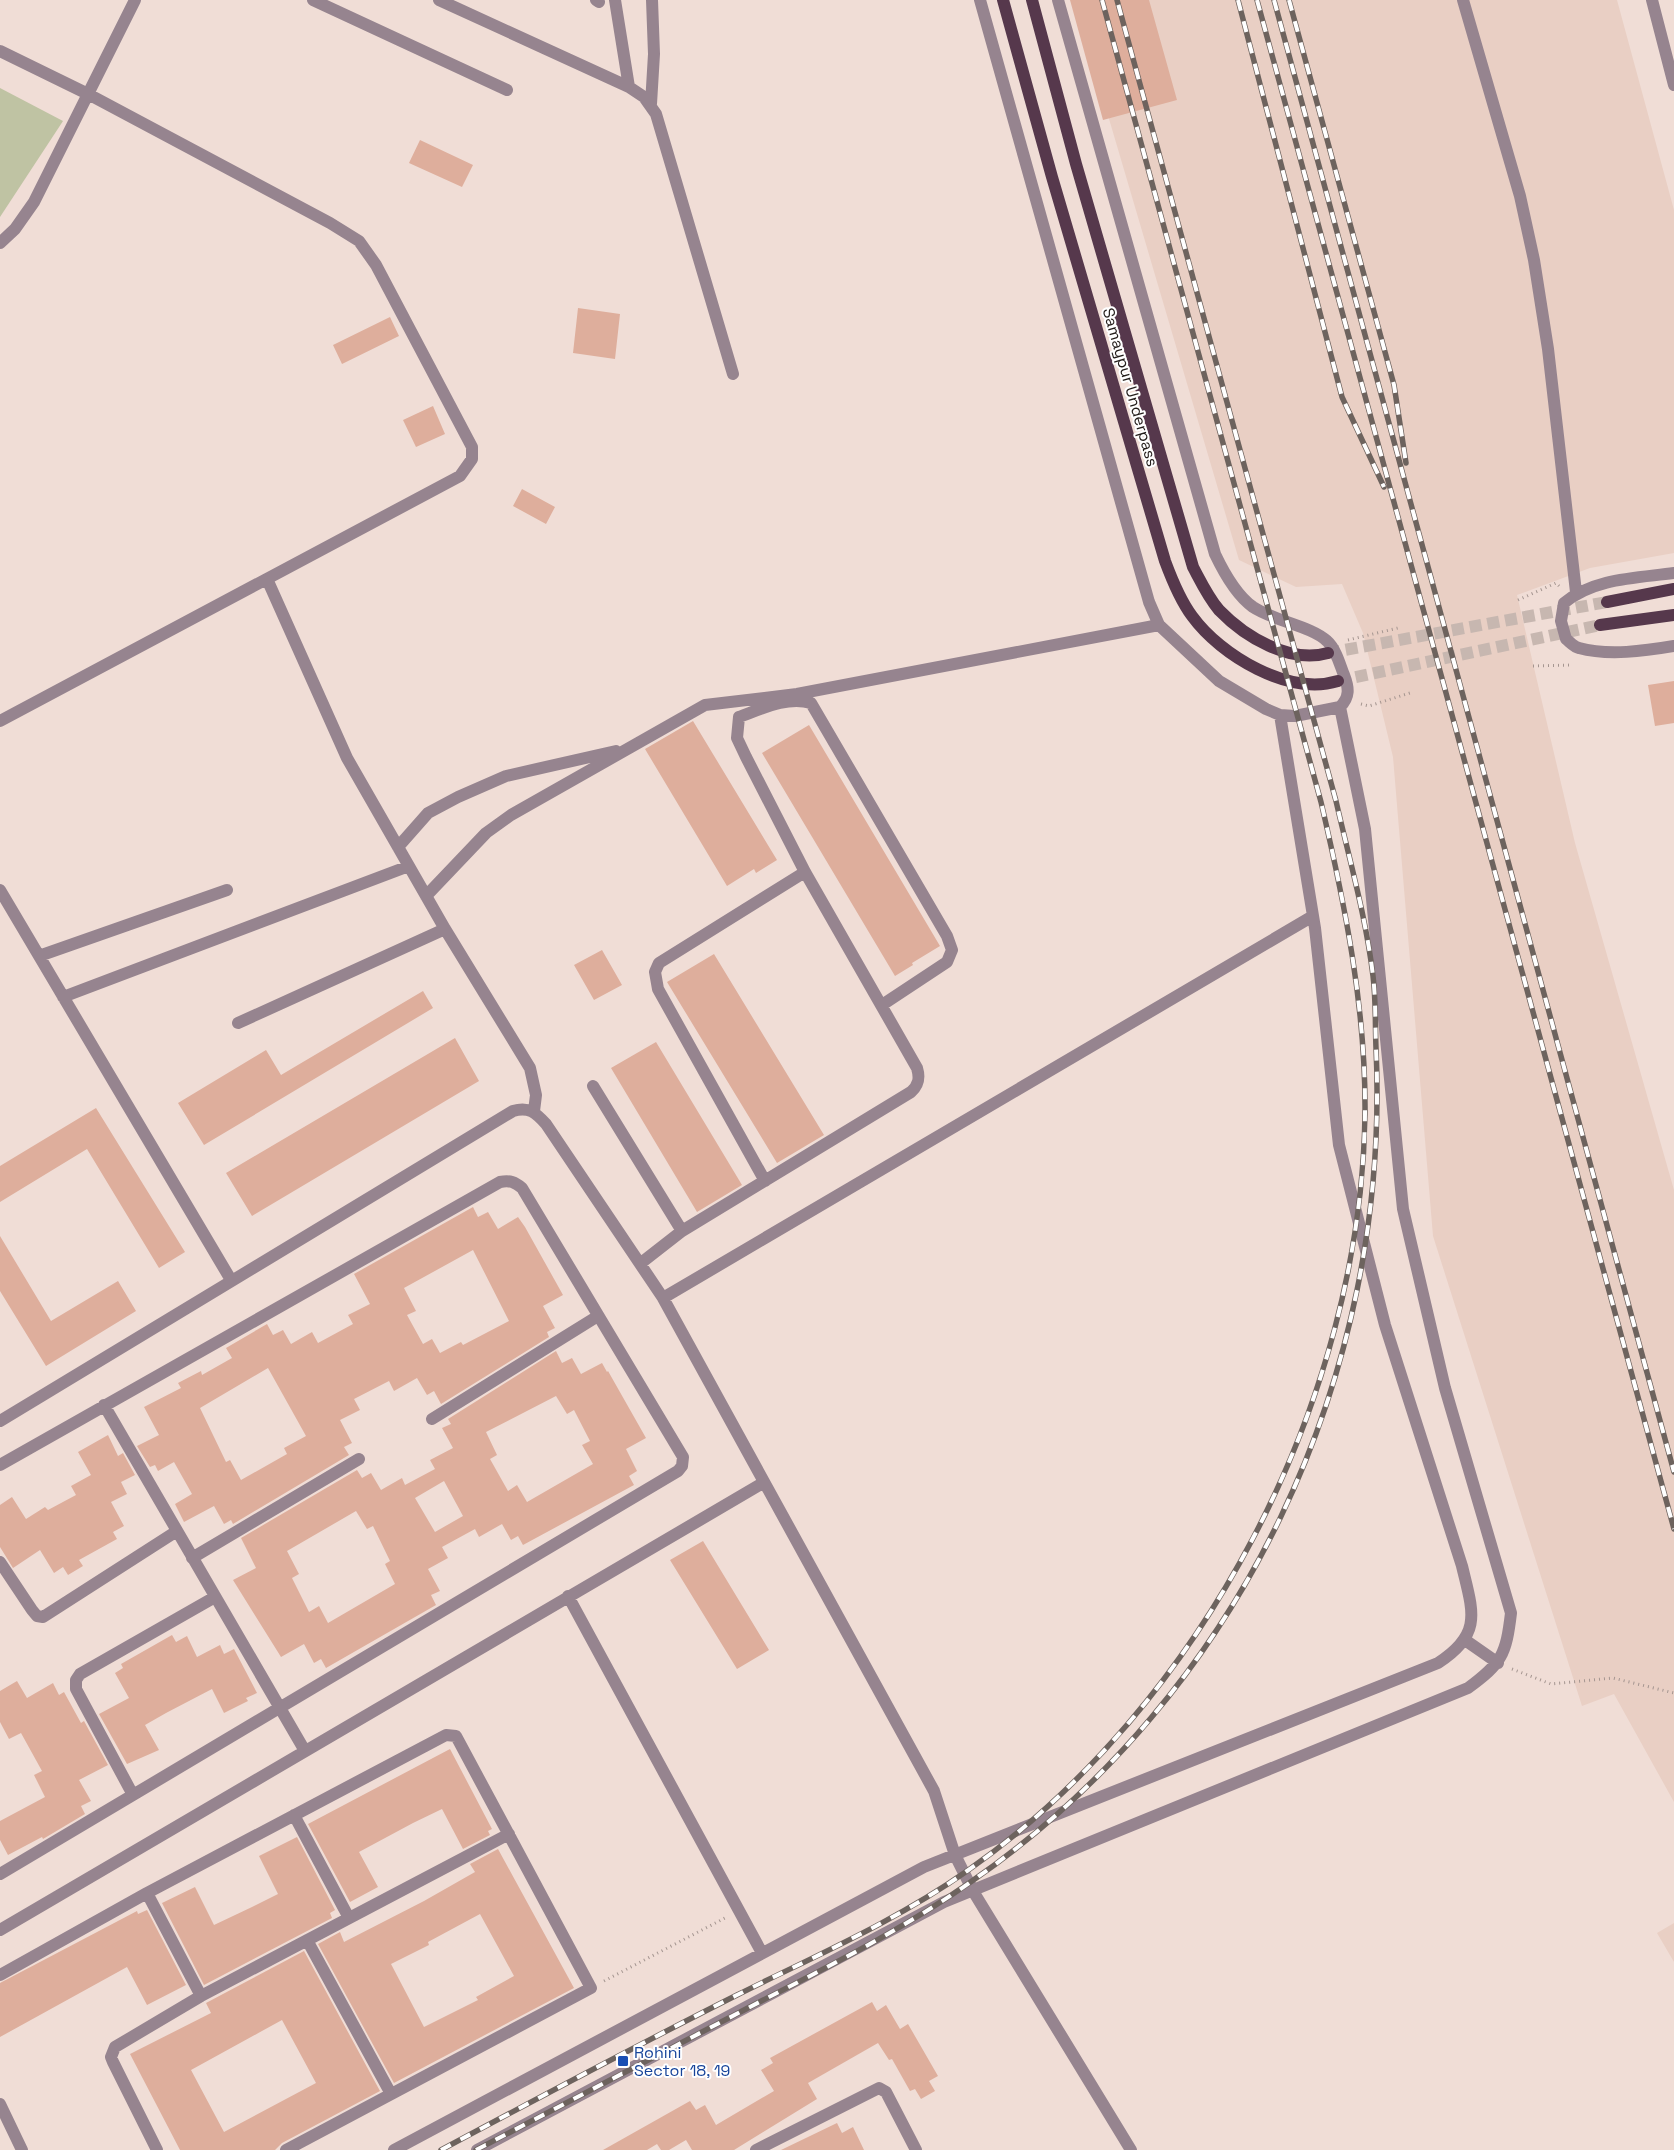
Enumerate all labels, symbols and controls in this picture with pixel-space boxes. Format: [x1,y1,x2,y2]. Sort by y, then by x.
street label: Samaypur Underpass [1098,305,1163,469]
place label: Rohini Sector 18, 19 [634,2042,730,2081]
marker: Rohini Sector 18, 19 [616,2054,630,2068]

